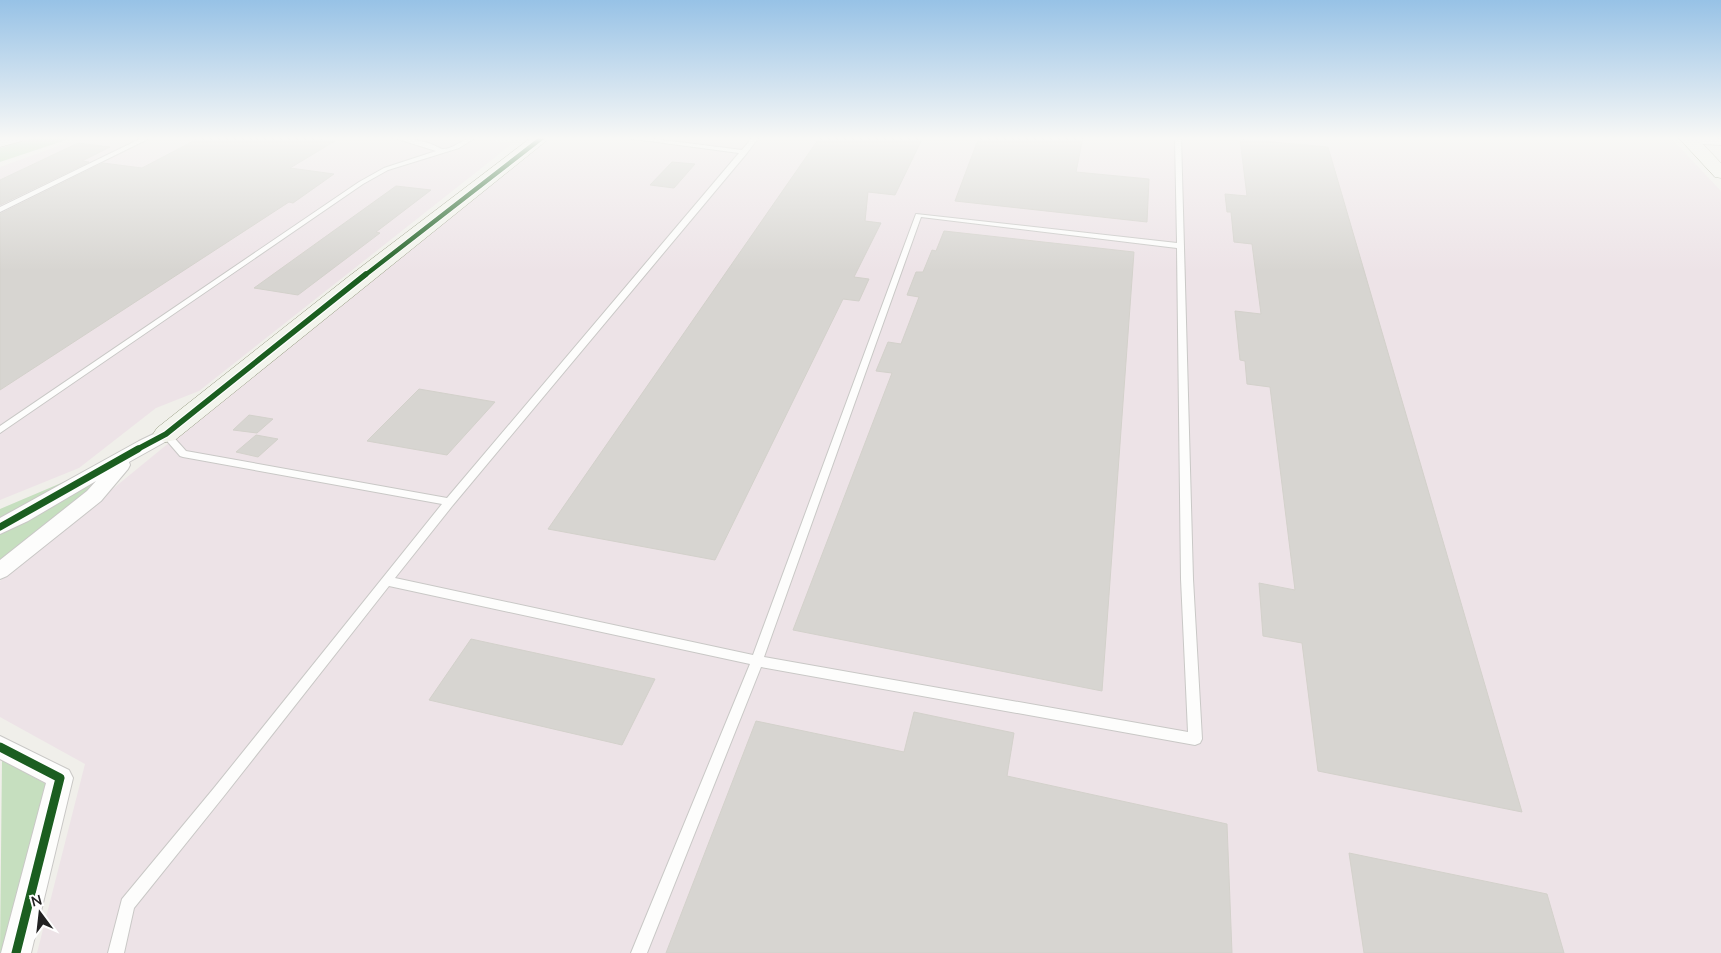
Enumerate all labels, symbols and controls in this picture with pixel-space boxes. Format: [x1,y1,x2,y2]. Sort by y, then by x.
north arrow [15,888,65,938]
text: N [29,890,44,911]

